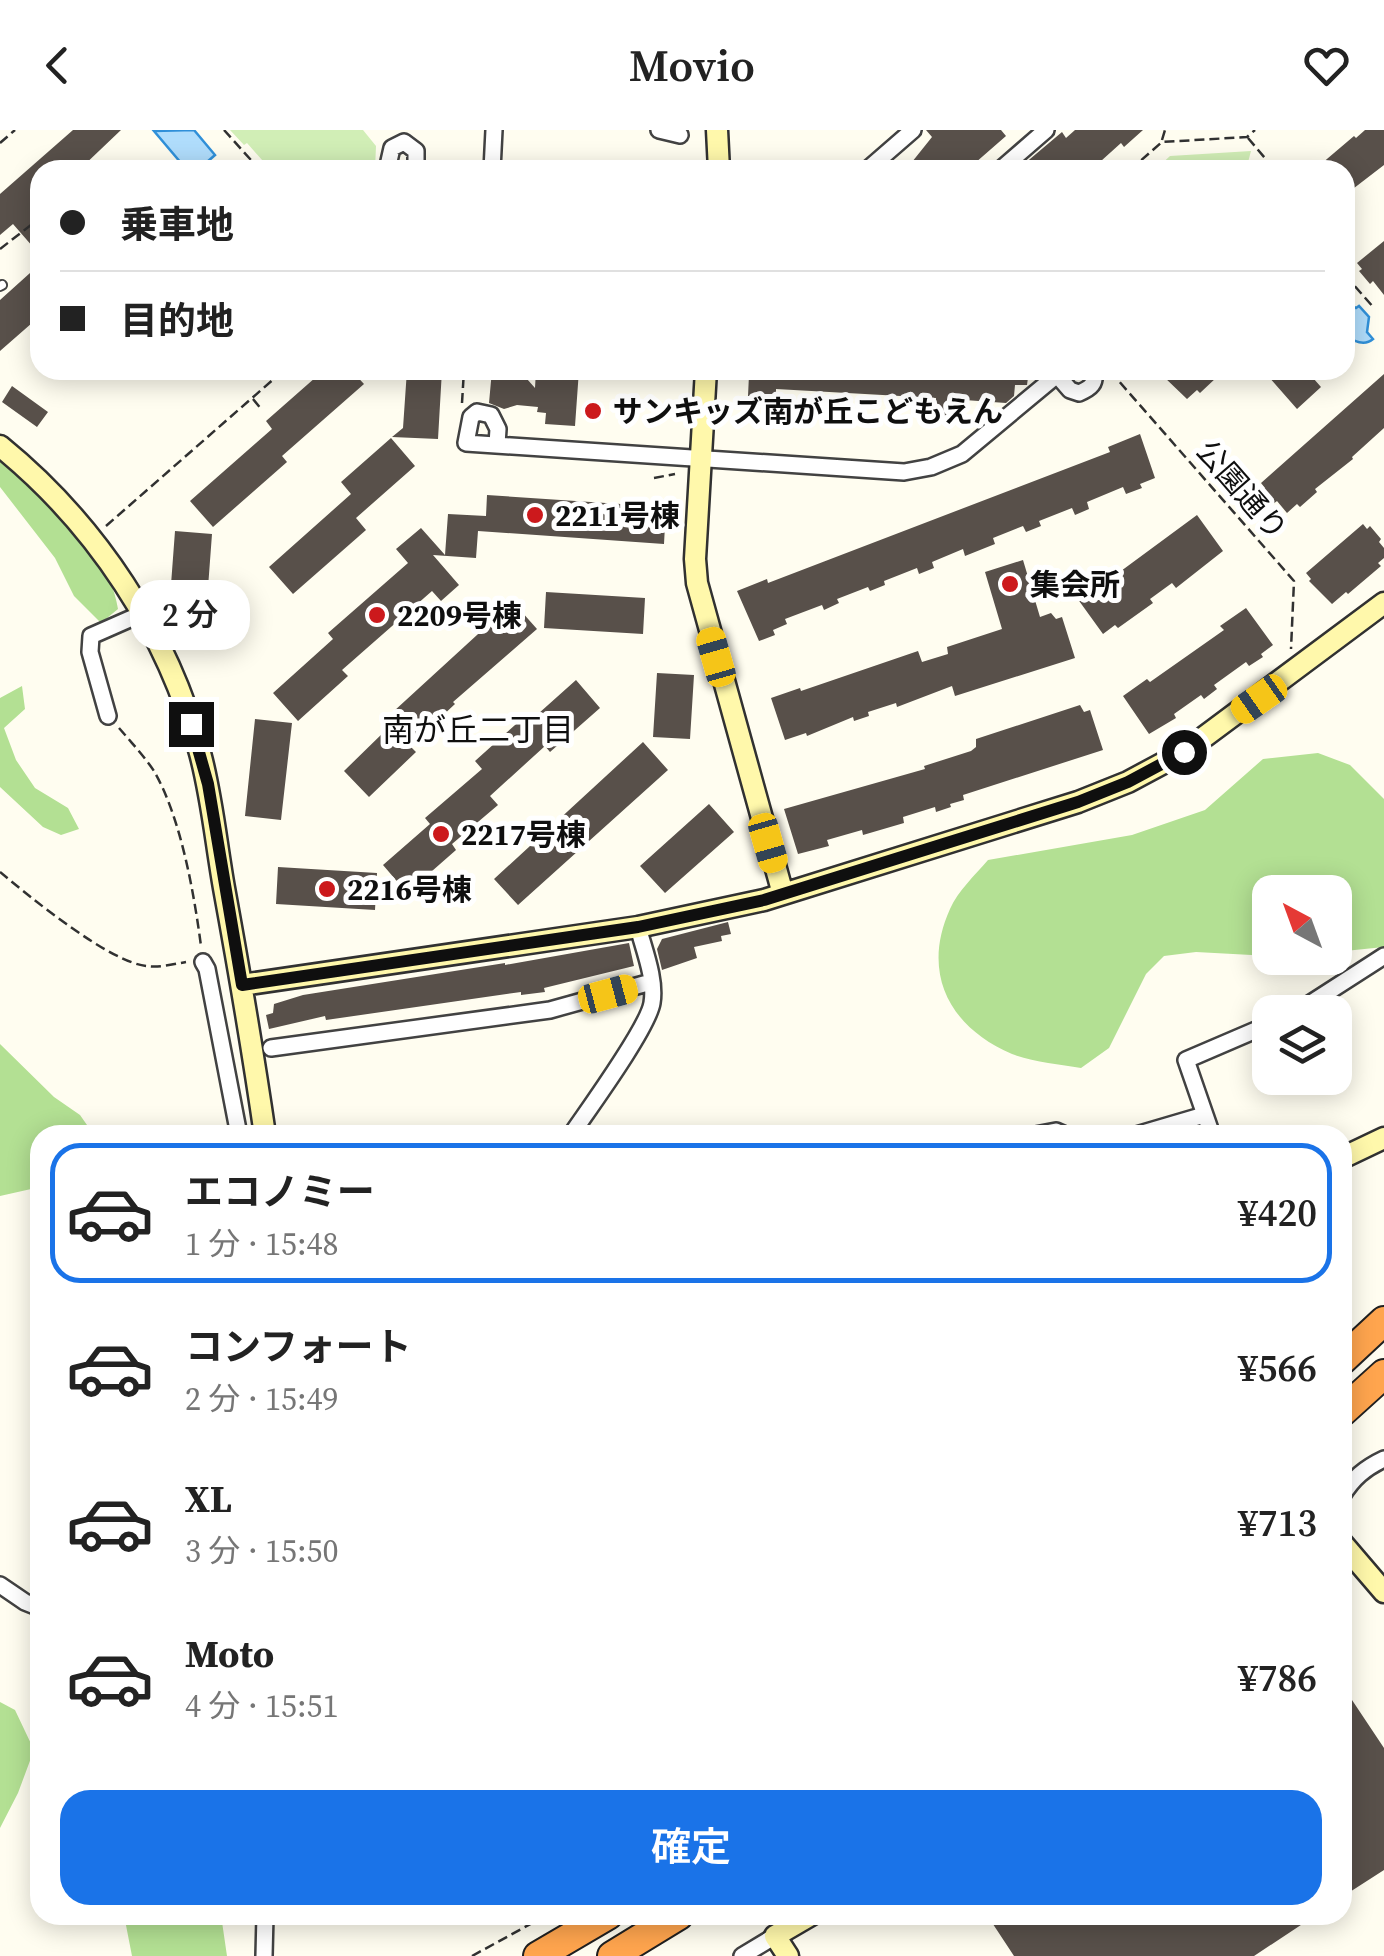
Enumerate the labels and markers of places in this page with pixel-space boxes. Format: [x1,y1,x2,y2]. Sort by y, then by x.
place label: サンキッズ南が丘こどもえん [613,391,1003,432]
marker: サンキッズ南が丘こどもえん [582,400,604,422]
place label: 2211号棟 [555,495,680,536]
marker: 2211号棟 [524,504,546,526]
place label: 集会所 [1030,564,1120,605]
marker: 集会所 [999,573,1021,595]
place label: 2209号棟 [397,595,522,636]
marker: 2209号棟 [366,604,388,626]
place label: 2217号棟 [461,814,586,855]
marker: 2217号棟 [430,823,452,845]
place label: 2216号棟 [347,869,472,910]
marker: 2216号棟 [316,878,338,900]

